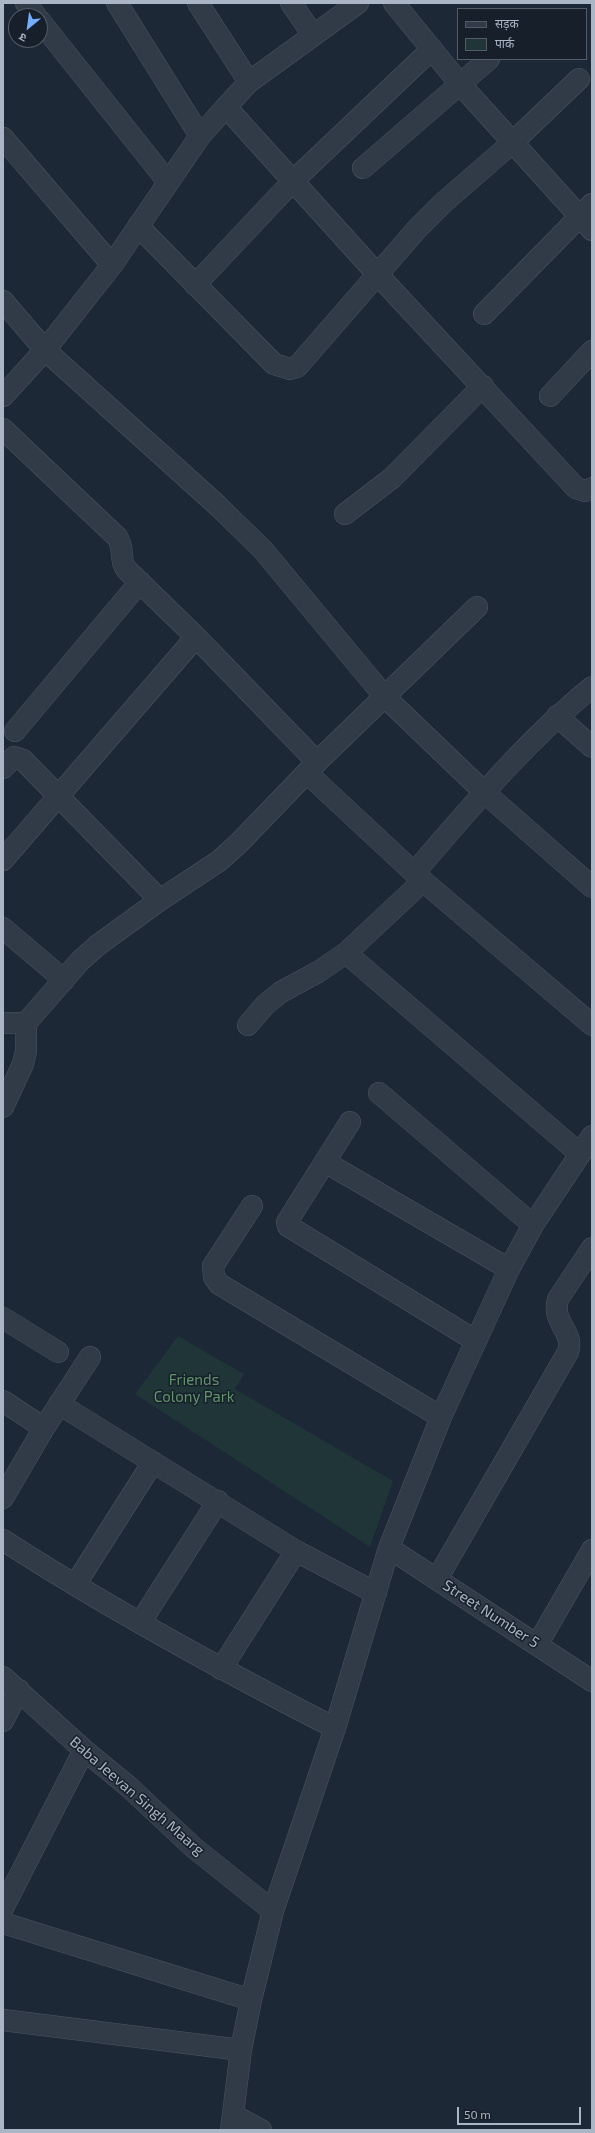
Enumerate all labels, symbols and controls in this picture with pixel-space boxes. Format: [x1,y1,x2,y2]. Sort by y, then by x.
north arrow [8,8,48,48]
legend [457,8,587,60]
text: सड़क [495,16,519,30]
text: उ [16,31,28,45]
text: पार्क [495,36,514,50]
park label: Friends Colony Park [154,1371,234,1406]
street label: Street Number 5 [439,1576,543,1652]
street label: Baba Jeevan Singh Maarg [66,1733,208,1859]
scale bar [459,2099,583,2125]
text: 50 m [464,2107,491,2121]

